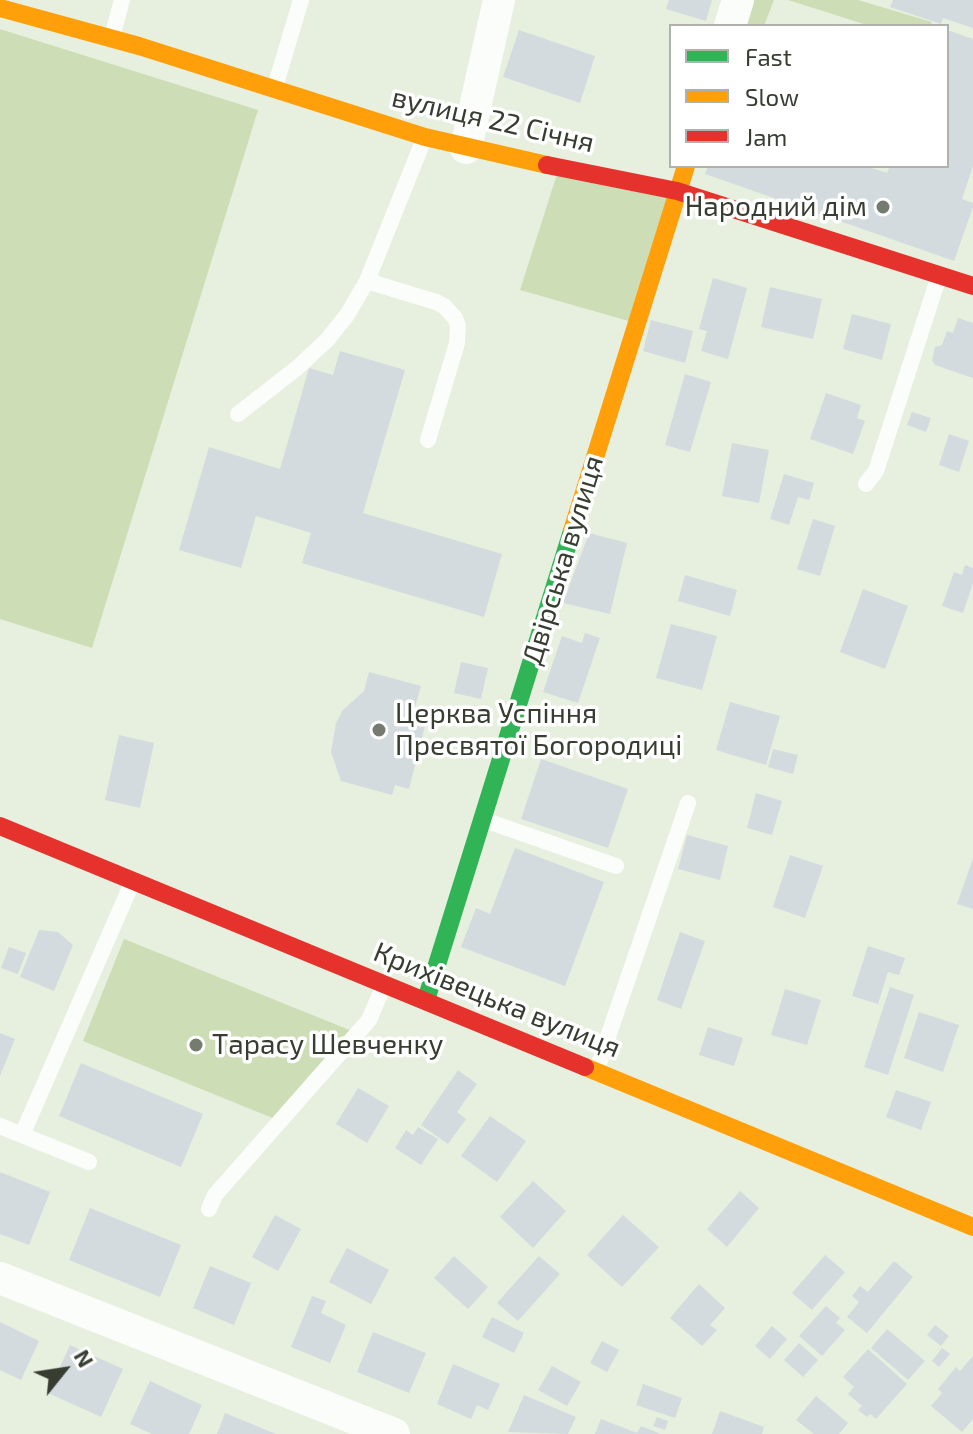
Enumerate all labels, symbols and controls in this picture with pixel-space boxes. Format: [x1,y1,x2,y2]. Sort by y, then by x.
legend [669,24,949,168]
text: Fast [745,42,792,71]
street label: вулиця 22 Січня [389,80,597,160]
text: Slow [745,82,799,111]
text: Jam [745,122,787,151]
place label: Народний дім [685,190,867,224]
marker: Народний дім [874,198,892,216]
street label: Двірська вулиця [515,452,611,668]
place label: Церква Успіння Пресвятої Богородиці [395,697,682,763]
marker: Церква Успіння Пресвятої Богородиці [370,721,388,739]
street label: Крихівецька вулиця [369,935,625,1065]
place label: Тарасу Шевченку [212,1028,443,1062]
marker: Тарасу Шевченку [187,1036,205,1054]
north arrow [24,1330,104,1410]
text: N [70,1345,100,1371]

